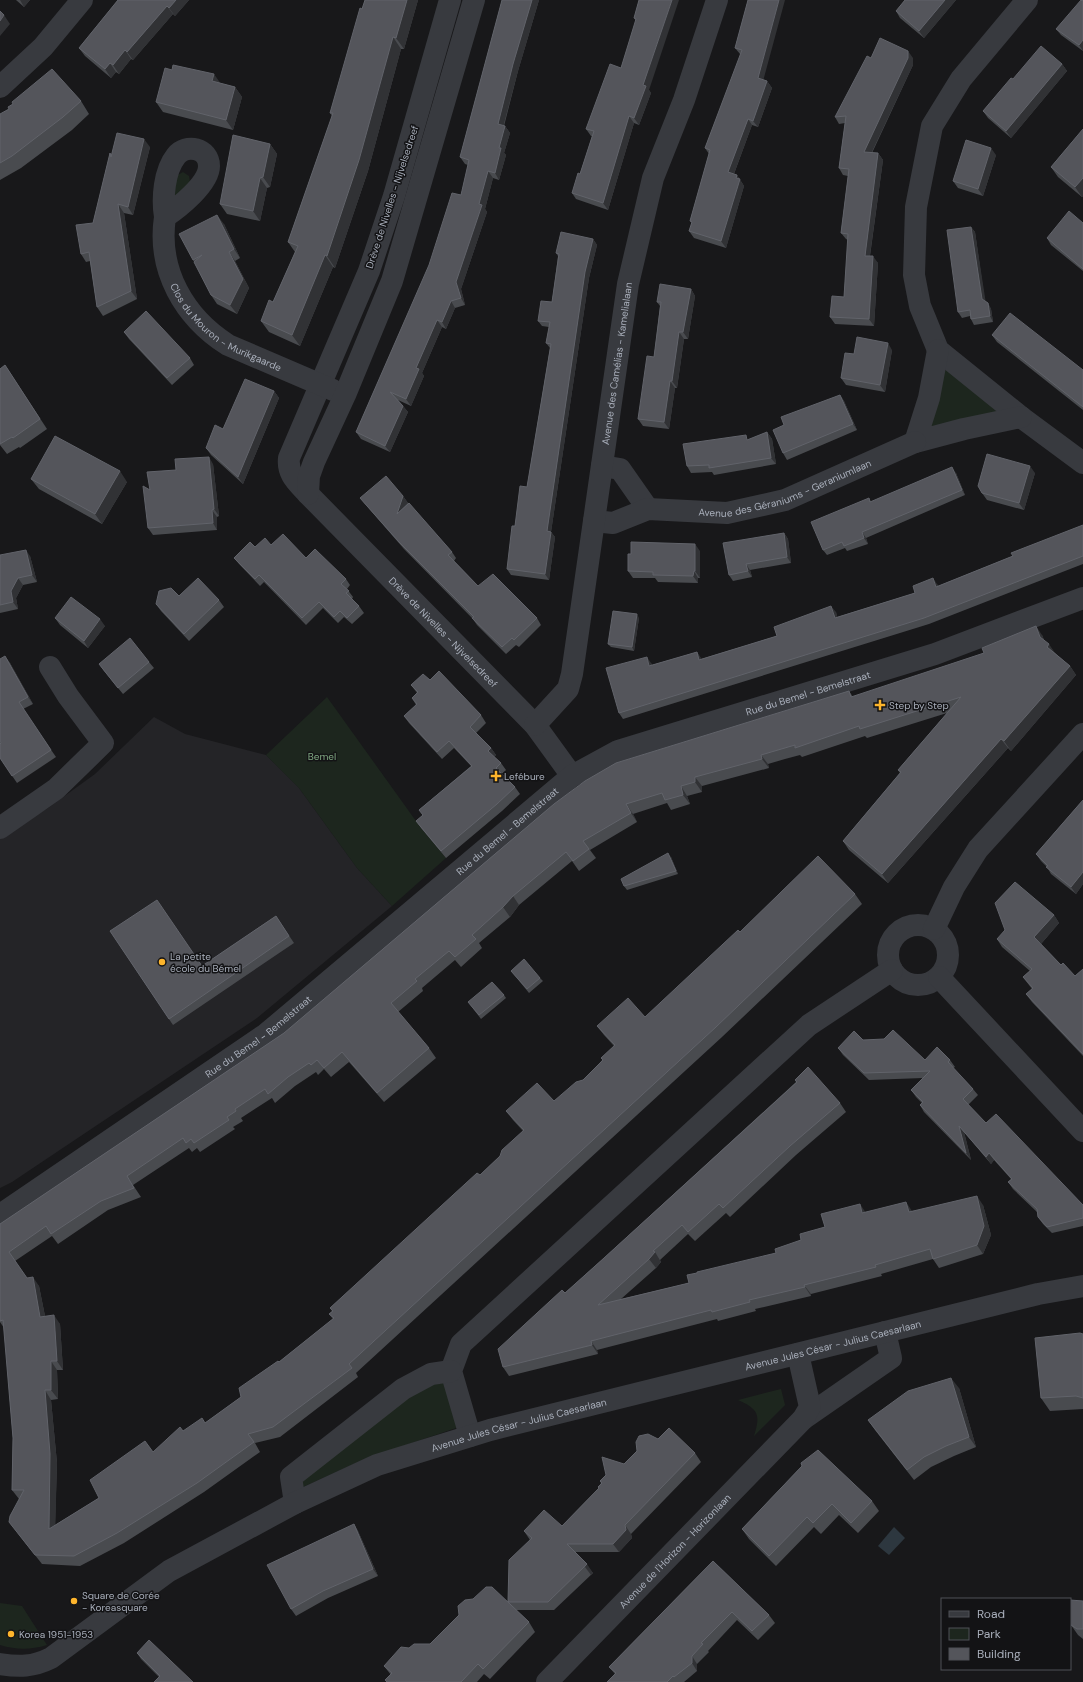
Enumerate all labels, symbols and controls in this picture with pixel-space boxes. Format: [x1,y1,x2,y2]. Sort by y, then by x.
street label: Drève de Nivelles - Nijvelsedreef [363,123,421,270]
street label: Clos du Mouron - Murikgaarde [168,281,284,374]
street label: Avenue des Camélias - Kamelialaan [598,281,635,446]
street label: Avenue des Géraniums - Geraniumlaan [698,456,873,519]
street label: Drève de Nivelles - Nijvelsedreef [386,574,501,690]
street label: Rue du Bemel - Bemelstraat [744,668,872,718]
marker: Step by Step [874,699,886,711]
place label: Step by Step [889,699,949,712]
park label: Bemel [308,750,336,763]
place label: Lefébure [504,770,545,783]
marker: Lefébure [491,771,501,781]
street label: Rue du Bemel - Bemelstraat [453,784,561,878]
place label: La petite école du Bémel [170,950,241,975]
marker: La petite école du Bémel [157,957,167,967]
street label: Rue du Bemel - Bemelstraat [202,992,314,1080]
street label: Avenue Jules César - Julius Caesarlaan [743,1317,923,1373]
street label: Avenue Jules César - Julius Caesarlaan [429,1395,608,1454]
street label: Avenue de l'Horizon - Horizonlaan [616,1491,734,1611]
place label: Square de Corée - Koreasquare [82,1589,160,1614]
marker: Square de Corée - Koreasquare [69,1596,79,1606]
legend [941,1598,1071,1670]
text: Road [977,1606,1005,1622]
text: Park [977,1626,1001,1642]
place label: Korea 1951-1953 [19,1628,93,1641]
marker: Korea 1951-1953 [6,1629,16,1639]
text: Building [977,1646,1021,1662]

